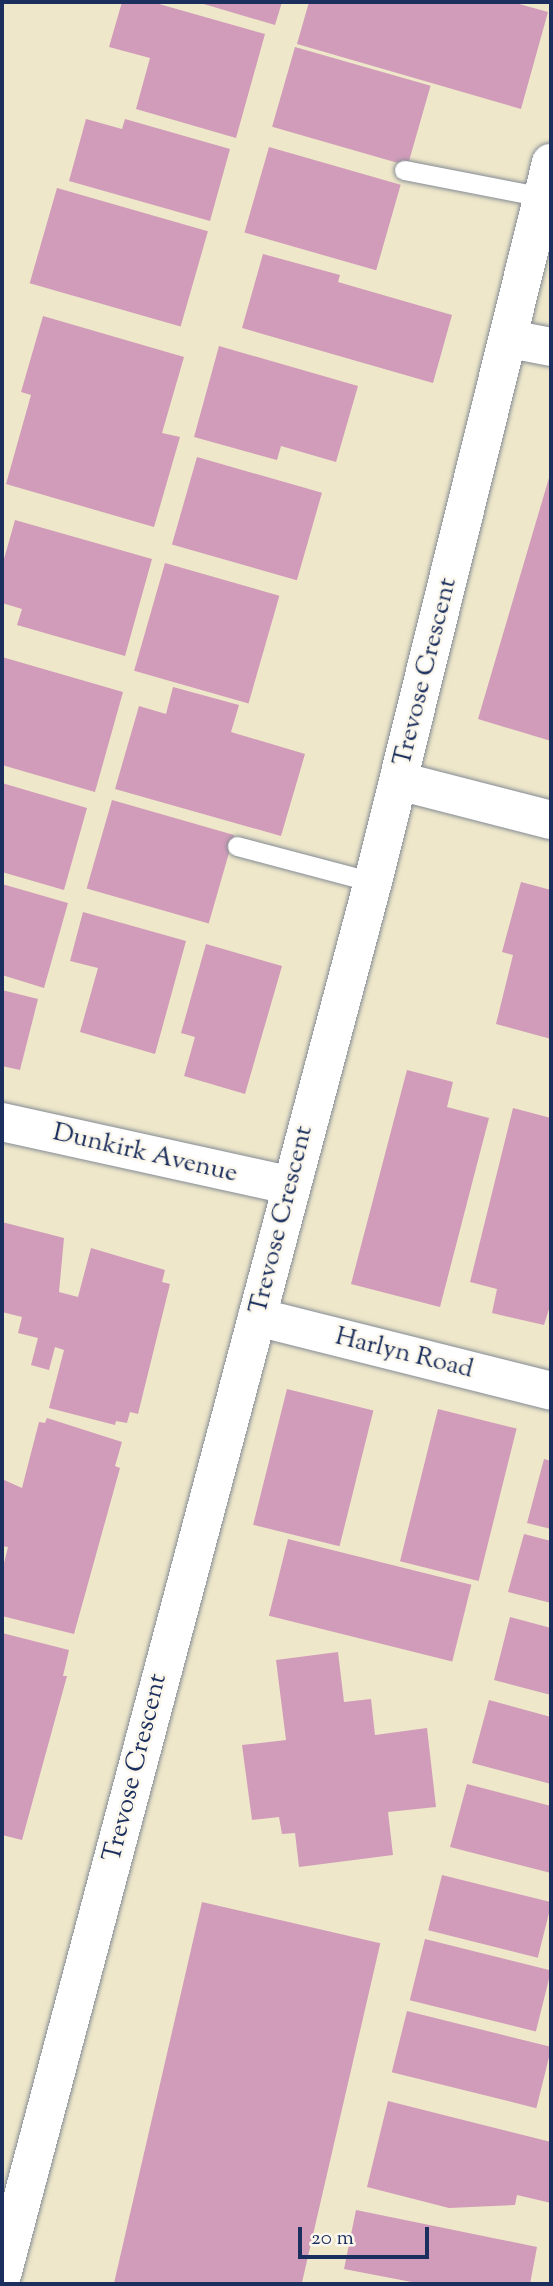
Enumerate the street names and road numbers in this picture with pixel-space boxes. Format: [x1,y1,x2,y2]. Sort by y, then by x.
street label: Trevose Crescent [388,575,464,769]
street label: Dunkirk Avenue [50,1118,240,1190]
street label: Trevose Crescent [244,1123,320,1317]
street label: Harlyn Road [332,1322,476,1386]
street label: Trevose Crescent [98,1671,174,1865]

